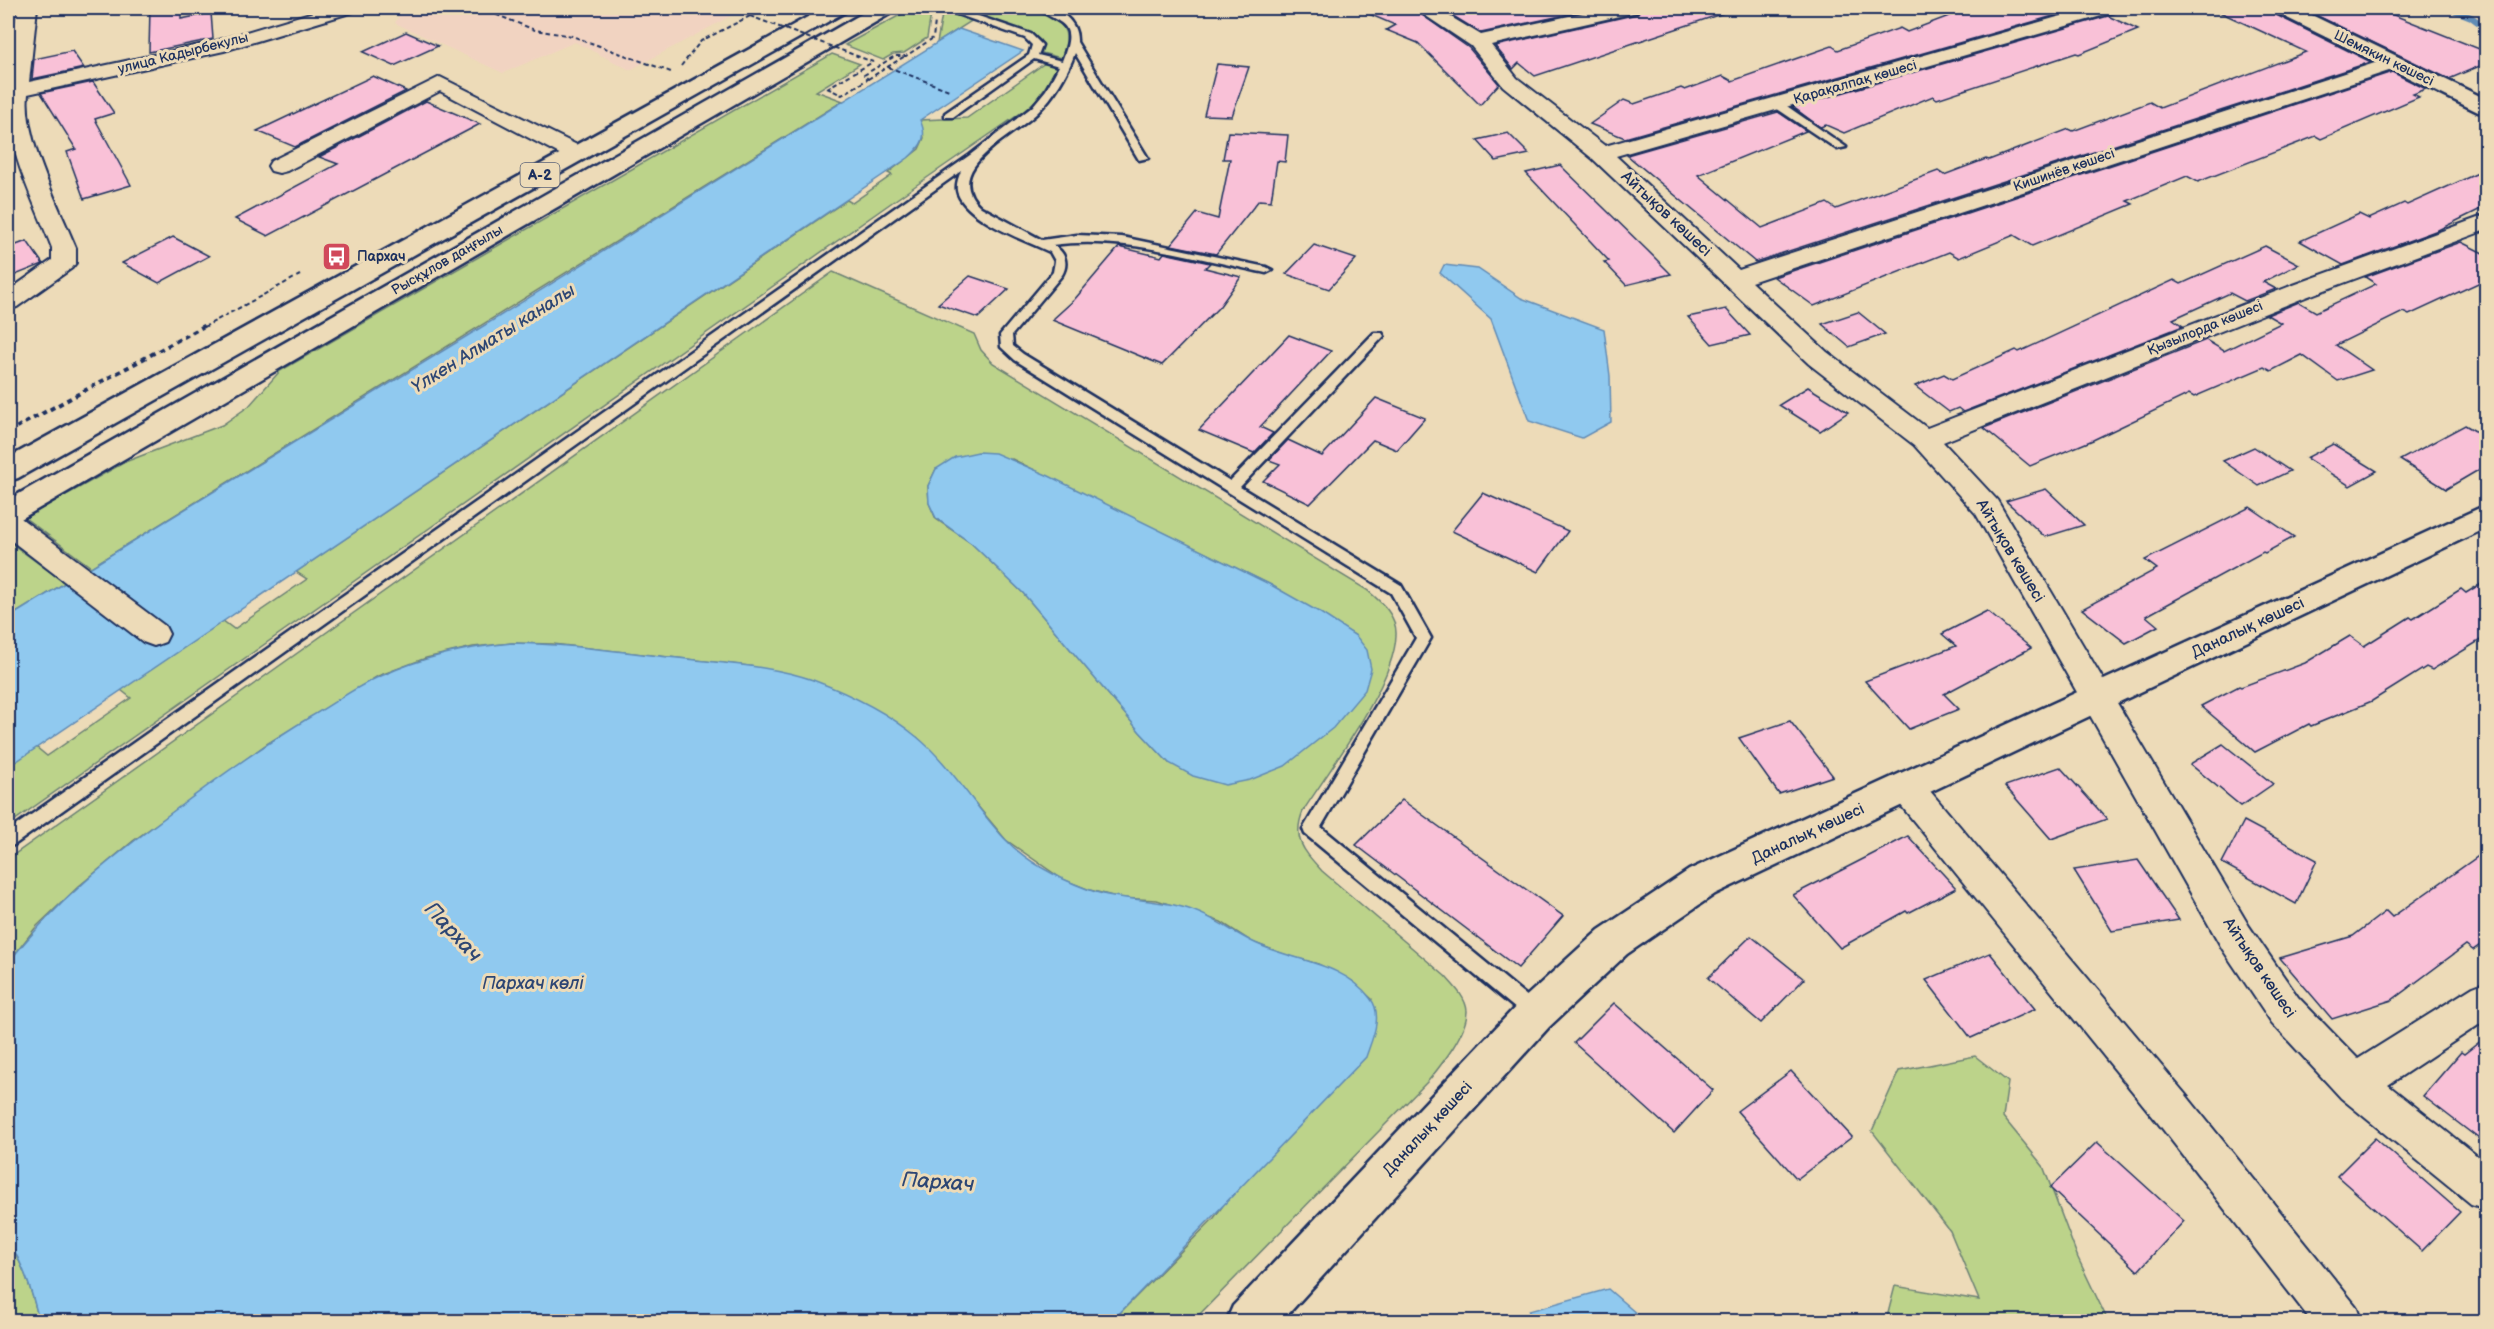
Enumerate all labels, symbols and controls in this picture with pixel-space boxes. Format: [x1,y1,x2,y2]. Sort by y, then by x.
street label: Шемякин көшесі [2331,26,2437,90]
street label: улица Кадырбекулы [116,29,250,77]
street label: Қарақалпақ көшесі [1791,56,1919,108]
street label: Кишинёв көшесі [2011,145,2117,195]
road number: A-2 [520,163,560,187]
street label: Айтықов көшесі [1616,167,1715,261]
street label: Рысқұлов даңғылы [388,221,506,299]
bus stop icon: Пархач [320,240,352,272]
place label: Пархач [357,248,406,265]
water label: Үлкен Алматы каналы [407,280,579,398]
street label: Қызылорда көшесі [2145,297,2265,359]
street label: Айтықов көшесі [1971,495,2048,606]
street label: Даналық көшесі [2189,594,2307,662]
street label: Даналық көшесі [1749,800,1867,868]
water label: Пархач [419,897,487,967]
street label: Айтықов көшесі [2218,913,2300,1022]
water label: Пархач көлі [482,973,584,994]
street label: Даналық көшесі [1379,1078,1477,1180]
water label: Пархач [901,1167,975,1197]

